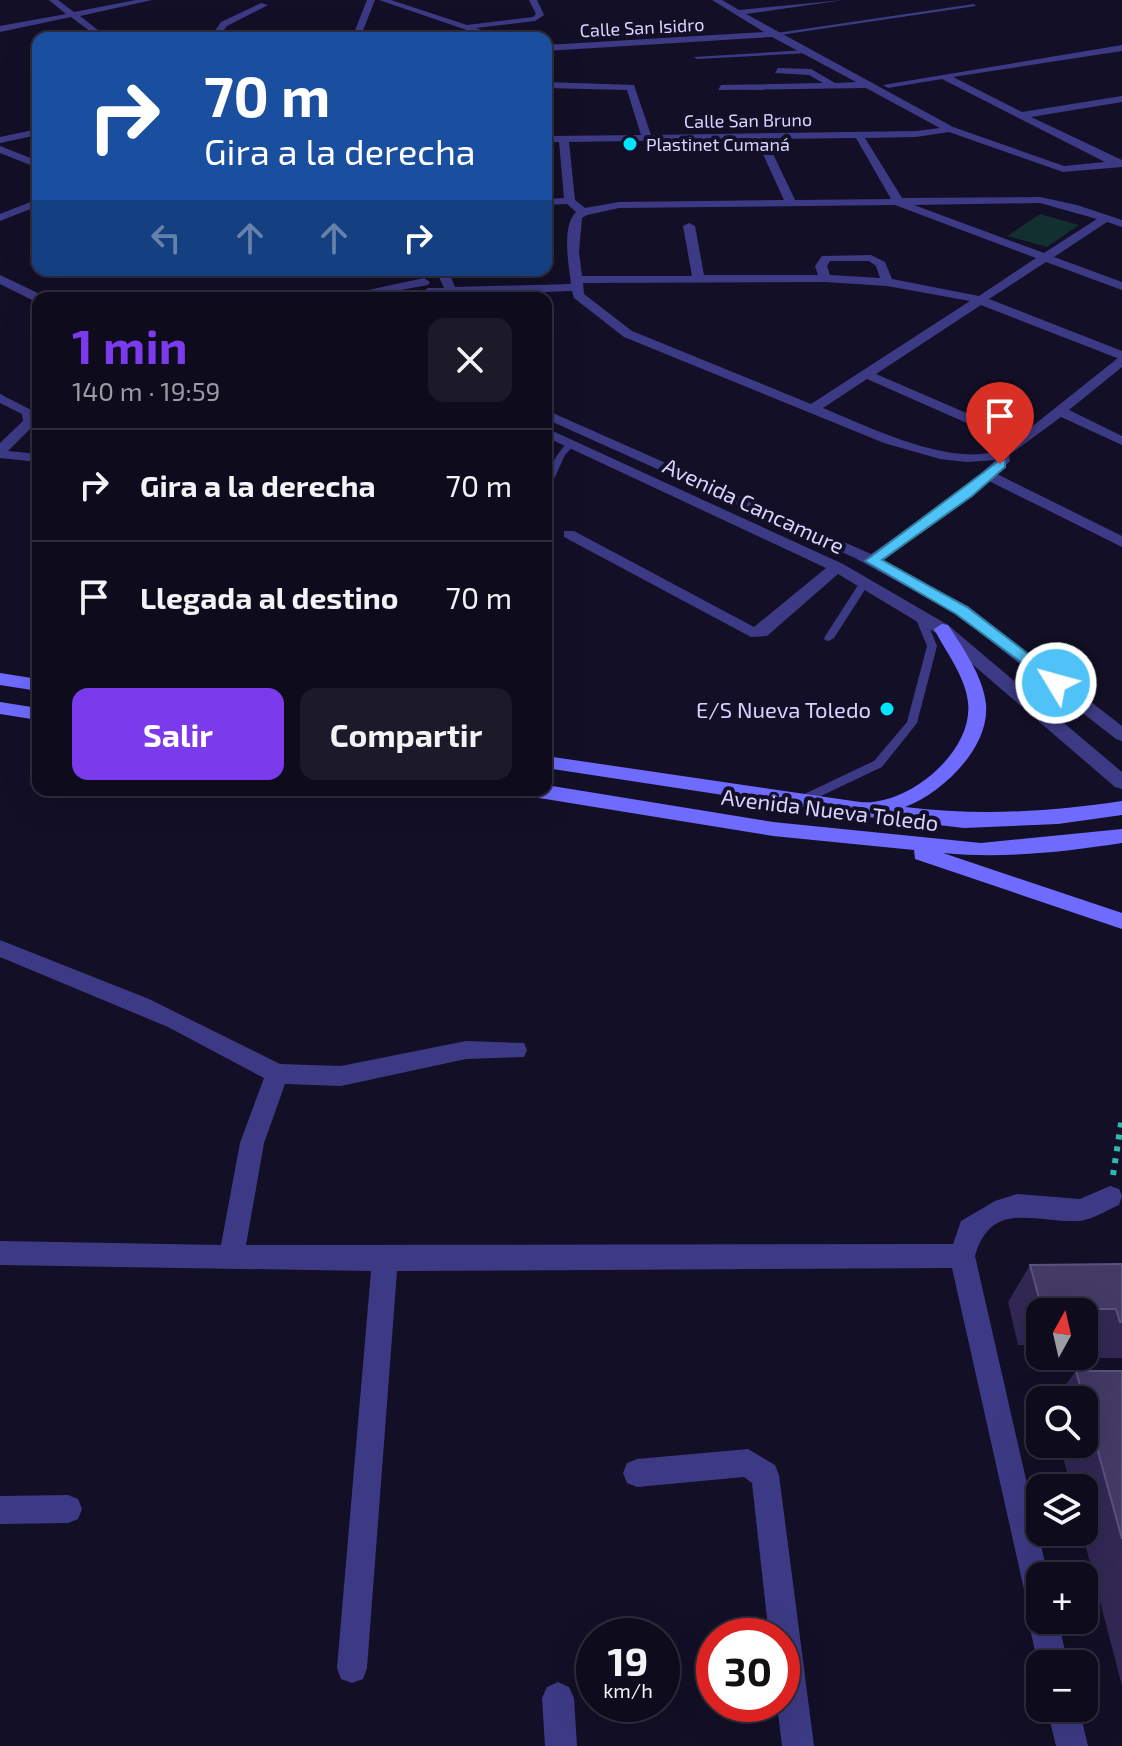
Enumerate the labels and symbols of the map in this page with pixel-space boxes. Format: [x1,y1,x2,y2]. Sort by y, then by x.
street label: Calle San Isidro [579,13,705,41]
street label: Calle San Bruno [684,108,812,132]
place label: Plastinet Cumaná [646,133,790,155]
marker: Plastinet Cumaná [621,135,639,153]
pin [966,382,1034,464]
street label: Avenida Cancamure [659,452,849,558]
position arrow [1014,641,1098,725]
place label: E/S Nueva Toledo [696,696,871,722]
marker: E/S Nueva Toledo [878,700,896,718]
street label: Avenida Nueva Toledo [720,783,940,835]
north arrow [1026,1298,1098,1370]
speed limit sign: 30 [696,1618,800,1722]

